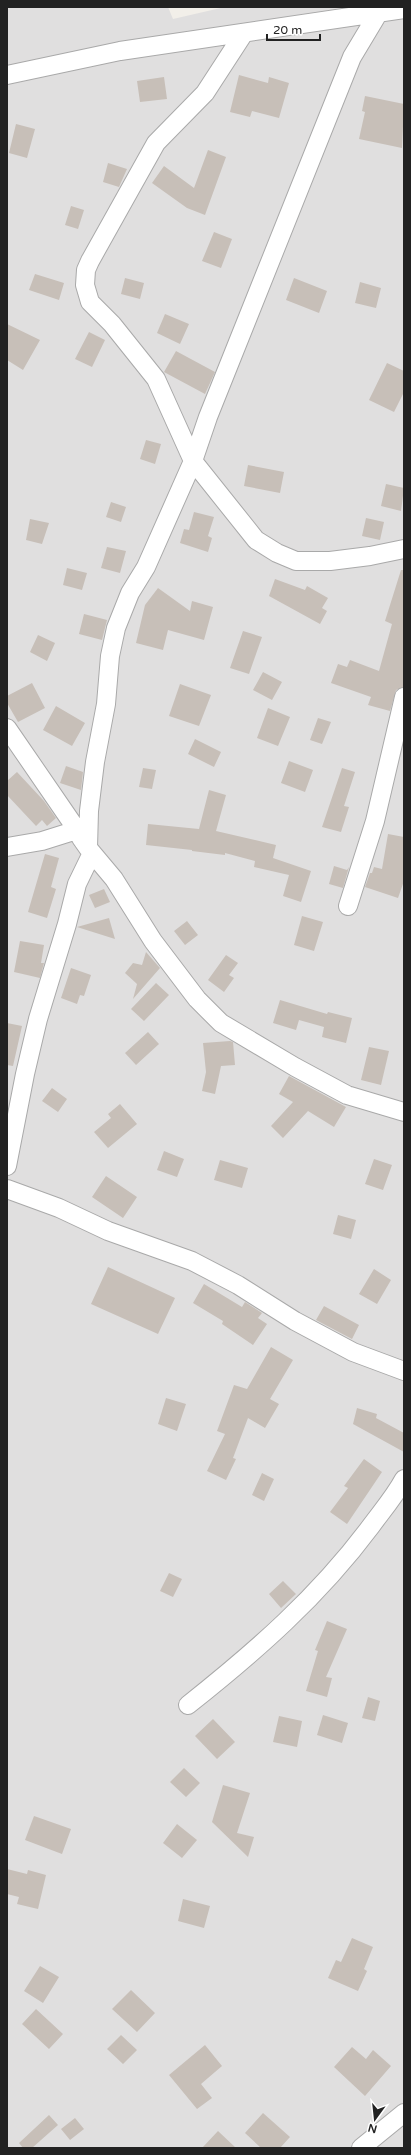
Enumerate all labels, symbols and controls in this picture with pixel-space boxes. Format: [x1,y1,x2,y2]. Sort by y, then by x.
scale bar [267,16,320,42]
text: 20 m [273,23,302,37]
north arrow [355,2099,395,2139]
text: N [367,2121,378,2136]

